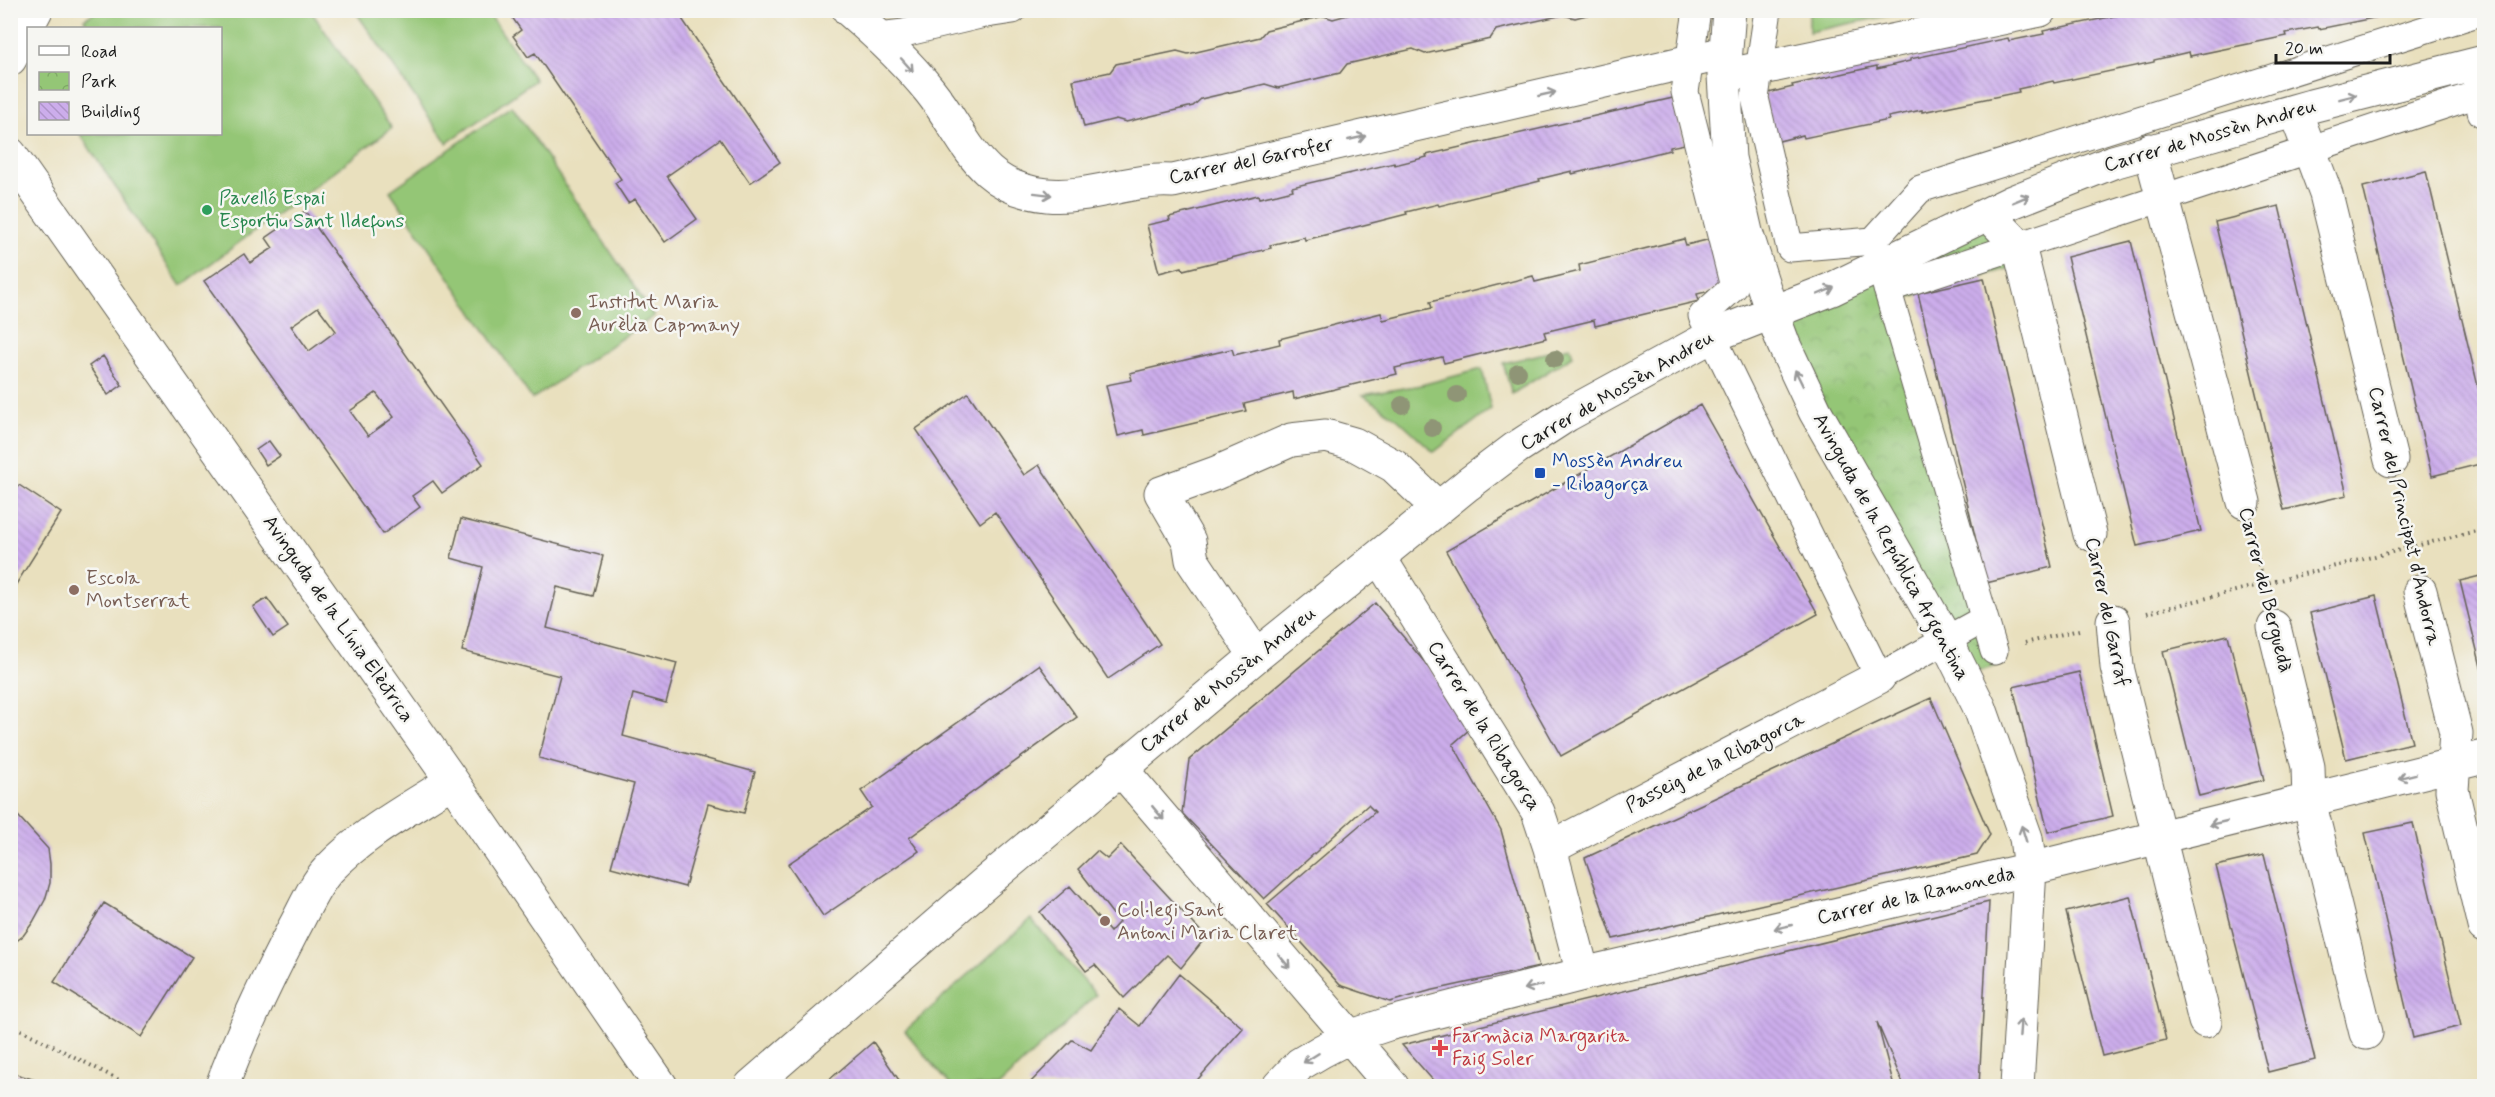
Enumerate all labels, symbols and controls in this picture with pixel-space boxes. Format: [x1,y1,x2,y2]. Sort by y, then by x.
legend [27,27,222,135]
scale bar [2276,27,2390,65]
text: 20 m [2285,37,2323,61]
text: Road [81,40,117,64]
one-way arrow [900,57,914,72]
text: Park [81,70,117,94]
one-way arrow [1538,88,1557,100]
one-way arrow [2338,90,2357,102]
street label: Carrer de Mossèn Andreu [2101,93,2319,179]
text: Building [81,100,141,126]
street label: Carrer del Garrofer [1166,130,1336,192]
one-way arrow [1348,132,1367,144]
place label: Pavelló Espai Esportiu Sant Ildefons [219,185,404,237]
one-way arrow [1032,189,1052,200]
one-way arrow [2011,193,2030,204]
marker: Pavelló Espai Esportiu Sant Ildefons [200,203,214,217]
one-way arrow [1817,285,1835,296]
place label: Institut Maria Aurèlia Capmany [588,289,740,339]
marker: Institut Maria Aurèlia Capmany [569,306,583,320]
street label: Carrer de Mossèn Andreu [1515,324,1719,458]
one-way arrow [1793,370,1805,388]
street label: Carrer del Principat d'Andorra [2361,384,2447,649]
street label: Avinguda de la República Argentina [1804,409,1976,686]
place label: Mossèn Andreu - Ribagorça [1552,448,1683,499]
marker: Mossèn Andreu - Ribagorça [1533,466,1547,480]
street label: Carrer del Berguedà [2230,504,2299,676]
street label: Avinguda de la Línia Elèctrica [255,510,420,729]
street label: Carrer del Garraf [2078,535,2136,689]
place label: Escola Montserrat [86,565,190,615]
marker: Escola Montserrat [67,583,81,597]
street label: Carrer de Mossèn Andreu [1134,600,1322,760]
street label: Carrer de la Ribagorça [1420,636,1547,817]
street label: Passeig de la Ribagorca [1621,706,1810,821]
one-way arrow [2398,771,2417,783]
one-way arrow [1151,805,1165,820]
one-way arrow [2209,817,2228,829]
one-way arrow [2018,825,2029,844]
street label: Carrer de la Ramoneda [1814,860,2018,932]
place label: Col·legi Sant Antoni Maria Claret [1117,897,1298,947]
marker: Col·legi Sant Antoni Maria Claret [1098,914,1112,928]
one-way arrow [1774,922,1793,934]
one-way arrow [1278,953,1291,969]
one-way arrow [1523,982,1542,994]
one-way arrow [2015,1019,2026,1039]
place label: Farmàcia Margarita Faig Soler [1452,1023,1630,1075]
marker: Farmàcia Margarita Faig Soler [1433,1041,1447,1055]
one-way arrow [1303,1052,1320,1064]

